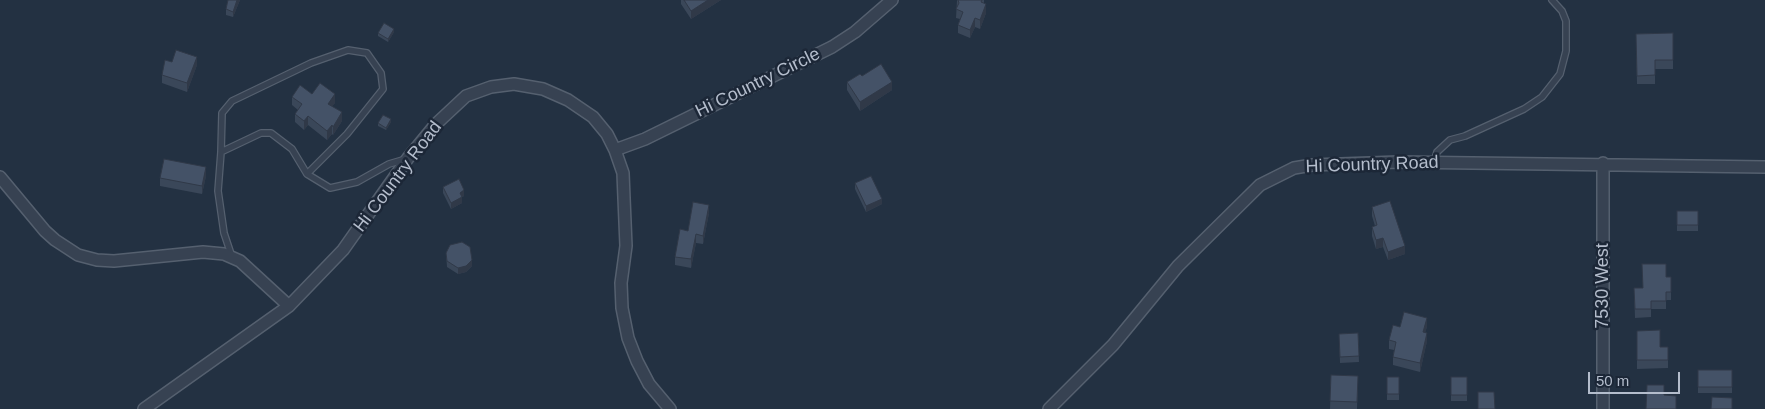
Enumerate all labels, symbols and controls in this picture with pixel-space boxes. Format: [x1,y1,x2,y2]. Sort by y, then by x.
street label: Hi Country Circle [692,43,824,123]
street label: Hi Country Road [349,117,447,237]
street label: Hi Country Road [1305,152,1439,178]
street label: 7530 West [1592,243,1614,329]
scale bar [1590,362,1682,394]
text: 50 m [1596,372,1629,389]

